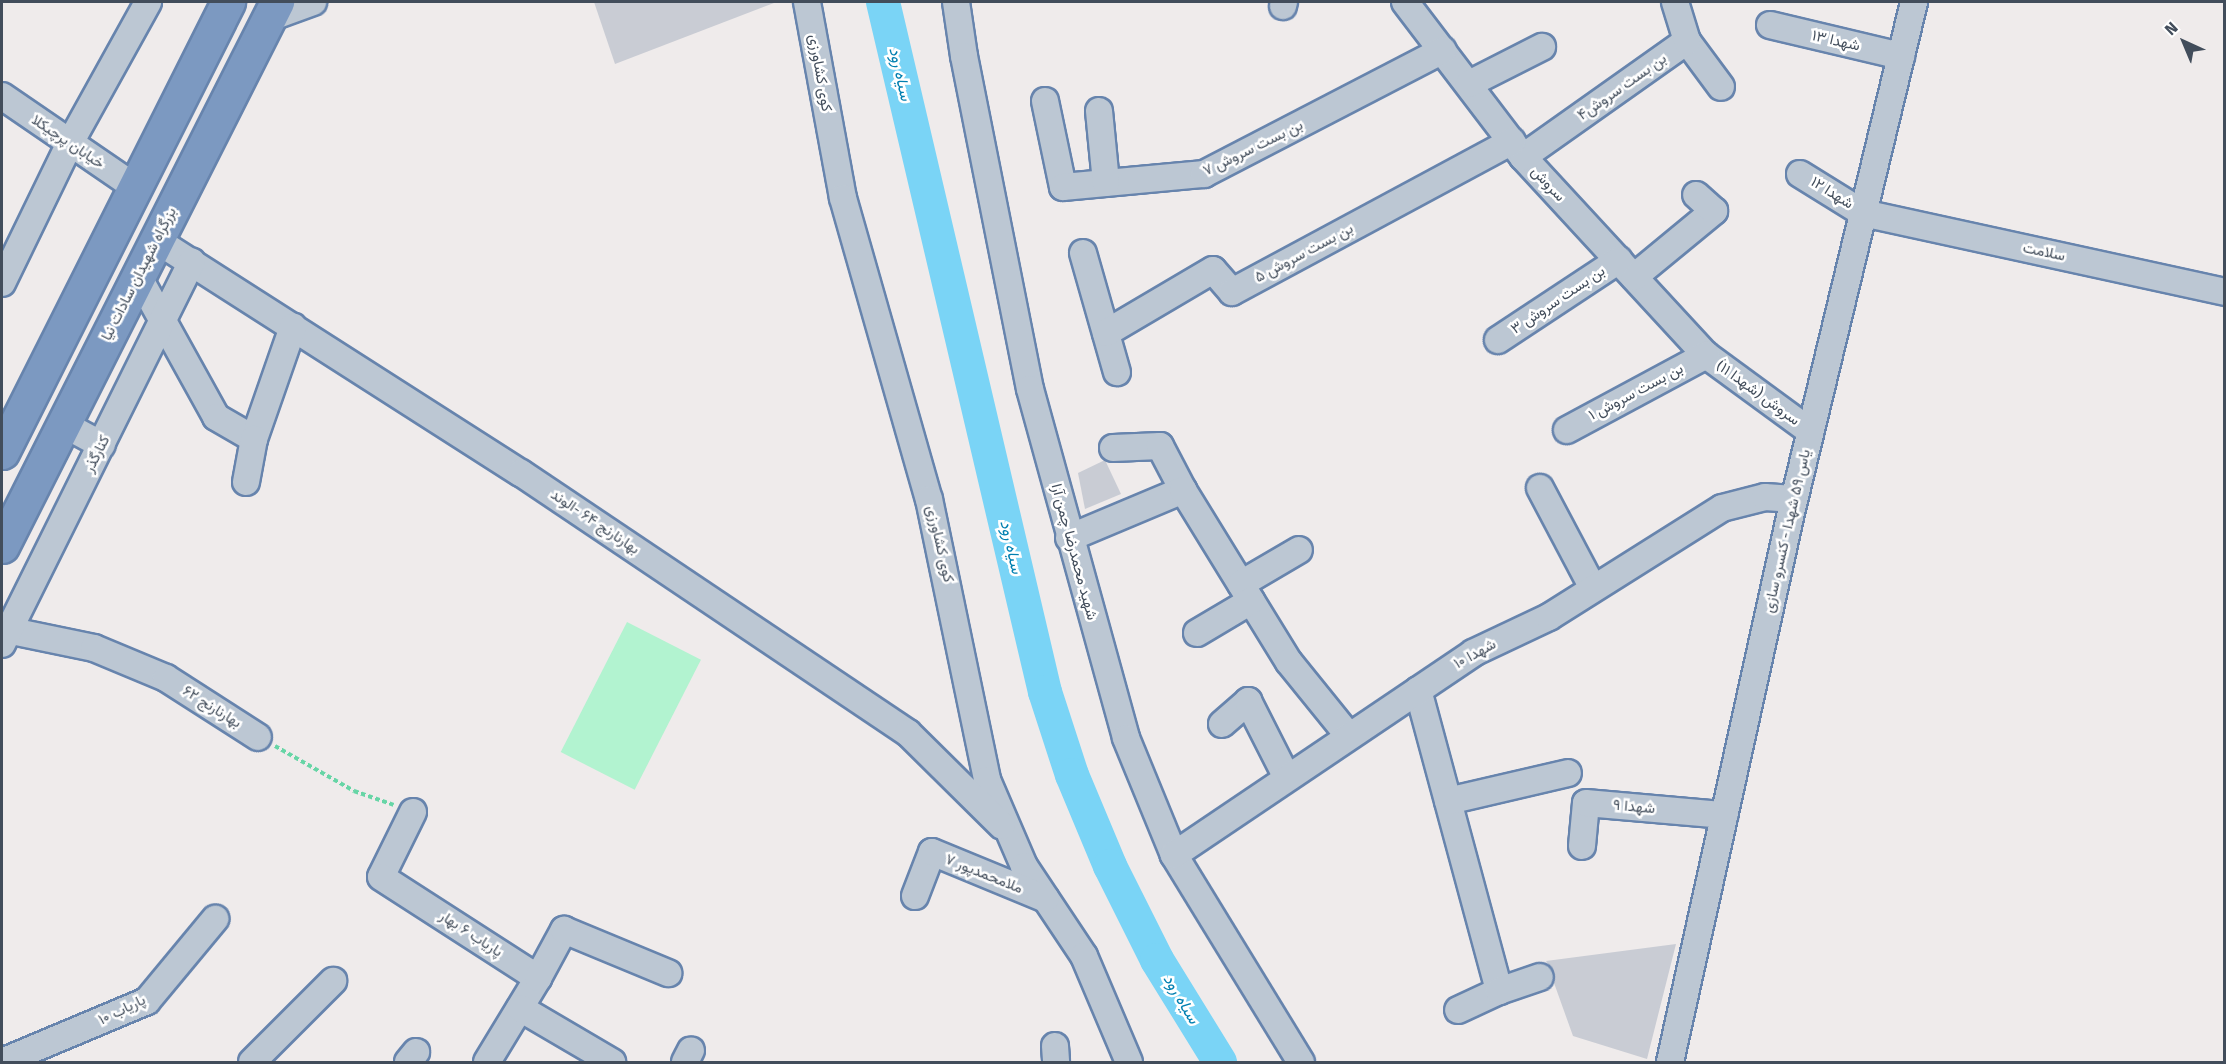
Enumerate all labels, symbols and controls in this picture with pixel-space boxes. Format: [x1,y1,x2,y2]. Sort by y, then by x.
north arrow [2154,12,2214,72]
text: N [2161,18,2182,39]
street label: شهدا ۱۳ [1810,27,1862,55]
street label: کوی کشاورزی [804,33,836,113]
water label: سیاه رود [885,45,915,103]
street label: بن بست سروش۴ [1574,50,1670,124]
street label: خیابان پرچیکلا [28,111,108,173]
street label: بن بست سروش ۷ [1200,116,1306,180]
street label: سروش [1527,163,1569,205]
street label: شهدا ۱۲ [1807,173,1857,213]
street label: بزرگراه شهیدان سادات نیا [98,204,180,344]
street label: بن بست سروش ۵ [1252,220,1356,286]
street label: سلامت [2021,239,2067,265]
street label: بن بست سروش ۳ [1507,262,1609,338]
street label: سروش (شهدا ۱۱) [1713,357,1803,429]
street label: بن بست سروش ۱ [1586,360,1686,424]
street label: کنارگذر [80,432,114,476]
street label: یاس ۵۹ شهدا - کنسرو سازی [1759,448,1815,614]
street label: شهید محمدرضا چمن آرا [1047,482,1101,622]
street label: بهارنارنج ۶۴ -الوند [547,486,643,558]
street label: کوی کشاورزی [922,504,958,584]
water label: سیاه رود [996,518,1026,576]
street label: شهدا ۱۰ [1451,635,1499,673]
street label: بهارنارنج ۶۲ [179,682,245,732]
street label: شهدا ۹ [1612,796,1656,818]
street label: ملامحمدپور ۷ [943,850,1025,898]
street label: پاریاب ۶ بهار [436,907,506,961]
water label: سیاه رود [1159,971,1203,1027]
street label: پاریاب ۱۰ [96,991,148,1029]

